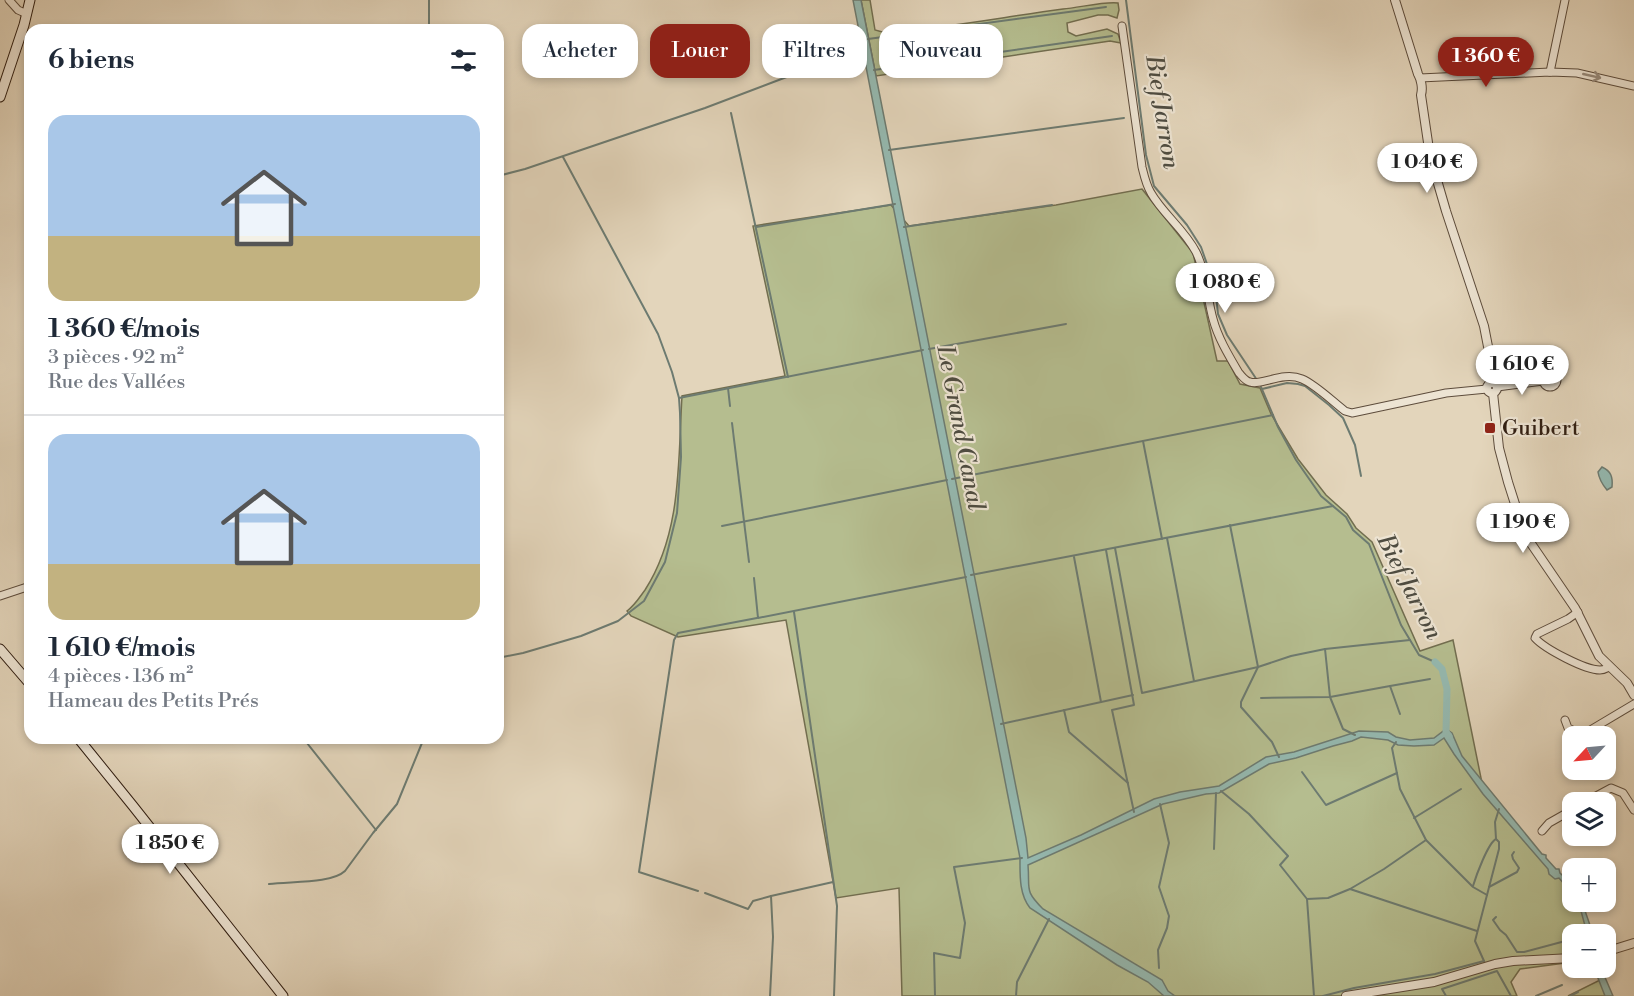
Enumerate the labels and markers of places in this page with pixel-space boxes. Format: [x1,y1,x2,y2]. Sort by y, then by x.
pin: 1 360 € [1431,37,1541,88]
pin: 1 040 € [1372,143,1482,194]
pin: 1 080 € [1170,263,1280,314]
pin: 1 610 € [1467,345,1577,396]
place label: Guibert [1502,415,1580,442]
marker: Guibert [1483,421,1497,435]
pin: 1 190 € [1468,503,1578,554]
pin: 1 850 € [115,824,225,875]

